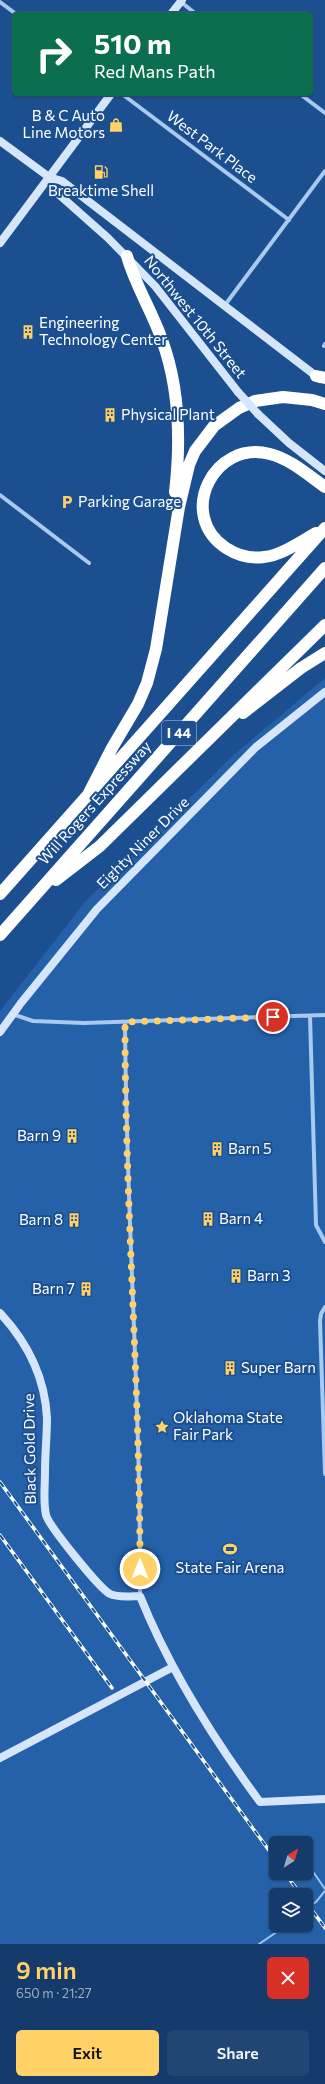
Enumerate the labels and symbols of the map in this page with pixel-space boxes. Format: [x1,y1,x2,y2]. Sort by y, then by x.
place label: B & C Auto Line Motors [22,106,105,141]
street label: West Park Place [164,106,261,186]
shop icon: B & C Auto Line Motors [108,117,124,133]
fuel station icon: Breaktime Shell [93,164,109,180]
place label: Breaktime Shell [48,181,154,199]
street label: Northwest 10th Street [141,251,251,381]
place label: Engineering Technology Center [39,313,167,348]
building icon: Engineering Technology Center [20,324,36,340]
place label: Physical Plant [121,405,215,423]
building icon: Physical Plant [102,407,118,423]
place label: Parking Garage [78,492,181,510]
parking icon: Parking Garage [59,494,75,510]
road number: I 44 [162,721,196,745]
street label: Will Rogers Expressway [34,737,155,868]
street label: Eighty Niner Drive [92,792,192,892]
pin [256,1000,290,1034]
place label: Barn 9 [17,1126,61,1144]
building icon: Barn 9 [64,1128,80,1144]
place label: Barn 5 [228,1139,272,1157]
building icon: Barn 5 [209,1141,225,1157]
place label: Barn 4 [219,1209,263,1227]
place label: Barn 8 [19,1210,63,1228]
building icon: Barn 4 [200,1211,216,1227]
building icon: Barn 8 [66,1212,82,1228]
place label: Barn 3 [247,1266,291,1284]
building icon: Barn 3 [228,1268,244,1284]
place label: Barn 7 [32,1279,75,1297]
building icon: Barn 7 [78,1281,94,1297]
place label: Super Barn [241,1358,316,1376]
building icon: Super Barn [222,1360,238,1376]
street label: Black Gold Drive [19,1393,39,1505]
place label: Oklahoma State Fair Park [173,1408,283,1443]
place icon: Oklahoma State Fair Park [154,1419,170,1435]
sports icon: State Fair Arena [222,1541,238,1557]
position arrow [119,1548,161,1590]
place label: State Fair Arena [176,1558,284,1576]
north arrow [269,1836,313,1880]

